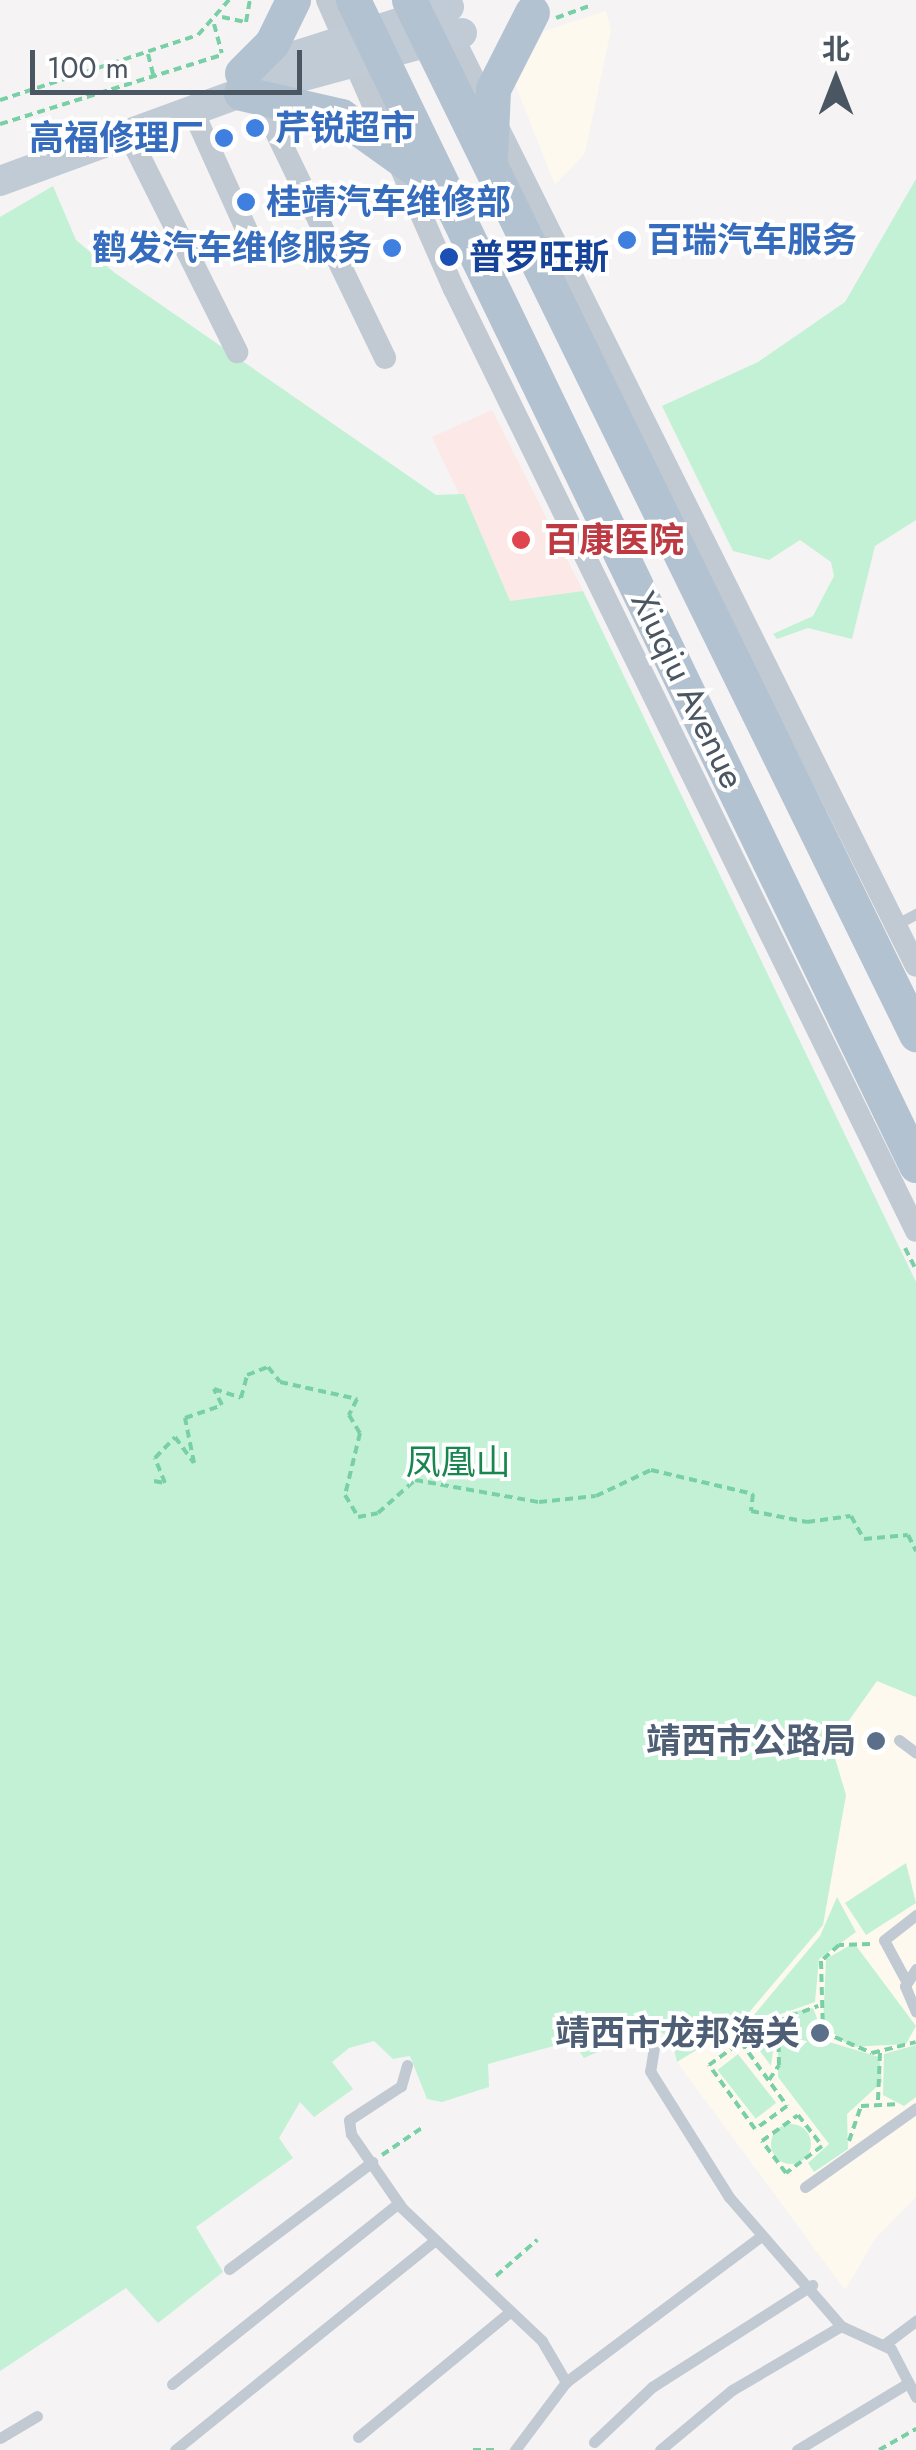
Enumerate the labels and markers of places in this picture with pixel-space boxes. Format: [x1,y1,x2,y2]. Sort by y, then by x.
place label: 芹锐超市 [275,107,415,149]
place label: 高福修理厂 [29,117,204,159]
marker: 芹锐超市 [244,117,266,139]
marker: 高福修理厂 [213,127,235,149]
place label: 桂靖汽车维修部 [266,181,511,223]
marker: 桂靖汽车维修部 [235,191,257,213]
place label: 百瑞汽车服务 [647,219,857,261]
place label: 鹤发汽车维修服务 [92,227,372,269]
marker: 百瑞汽车服务 [616,229,638,251]
place label: 普罗旺斯 [469,236,609,278]
marker: 鹤发汽车维修服务 [381,237,403,259]
marker: 普罗旺斯 [438,246,460,268]
place label: 百康医院 [544,519,684,561]
marker: 百康医院 [508,527,534,553]
place label: 靖西市公路局 [646,1720,856,1762]
marker: 靖西市公路局 [865,1730,887,1752]
place label: 靖西市龙邦海关 [555,2012,800,2054]
marker: 靖西市龙邦海关 [809,2022,831,2044]

